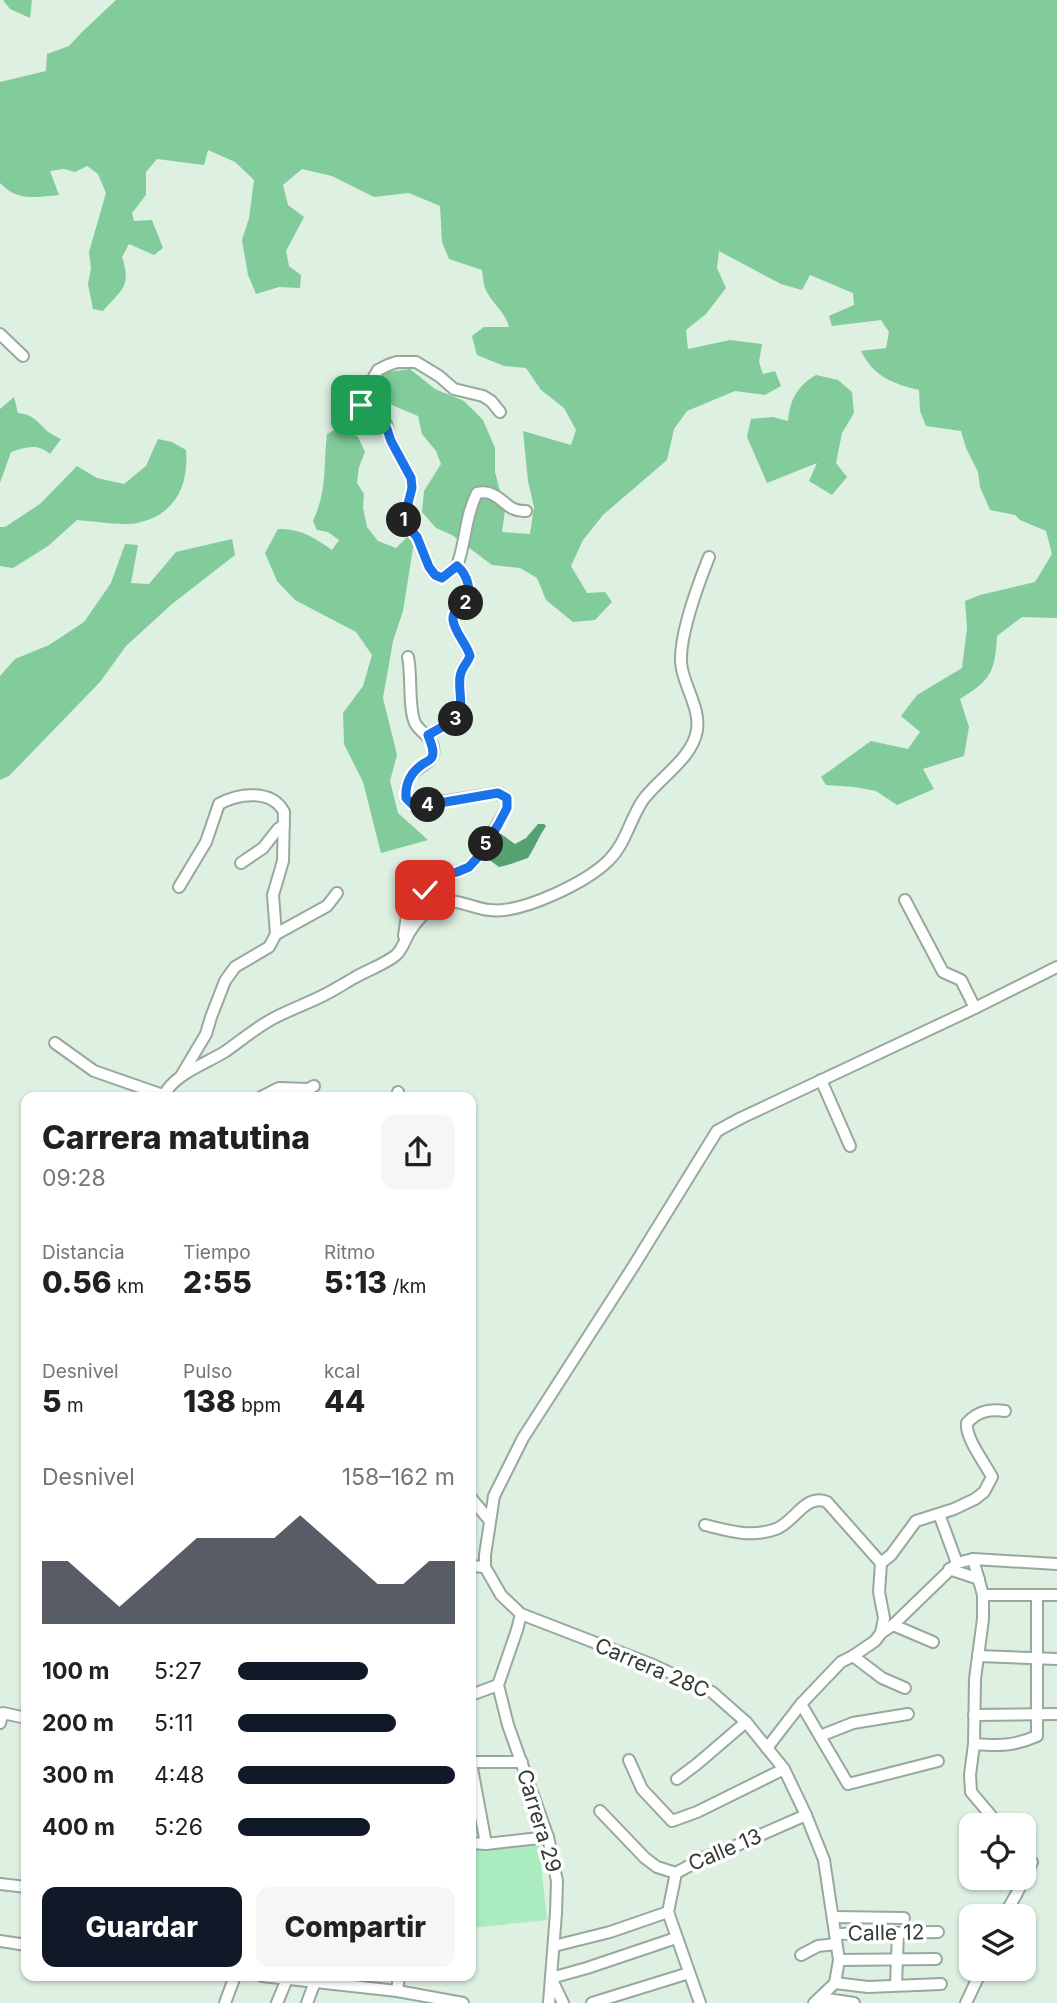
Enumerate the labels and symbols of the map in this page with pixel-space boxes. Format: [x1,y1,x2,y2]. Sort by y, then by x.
pin [331,375,391,435]
pin: 1 [386,503,422,538]
pin: 2 [448,586,484,620]
pin: 3 [438,702,474,736]
pin: 4 [410,788,446,822]
pin: 5 [468,826,504,862]
pin [395,860,455,920]
street label: Carrera 28C [591,1632,713,1703]
street label: Carrera 29 [512,1766,567,1875]
street label: Calle 13 [684,1823,765,1876]
street label: Calle 12 [847,1919,925,1946]

